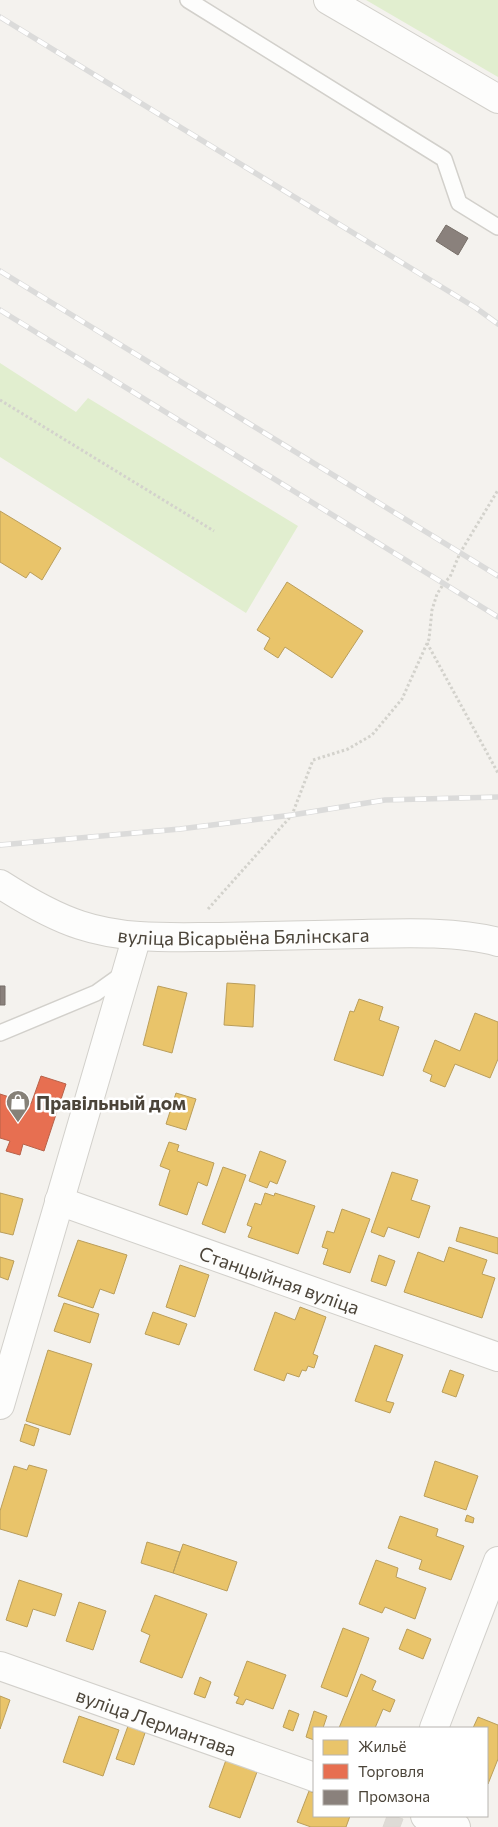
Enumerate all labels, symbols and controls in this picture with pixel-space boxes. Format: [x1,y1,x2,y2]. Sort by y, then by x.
street label: вуліца Вісарыёна Бялінскага [117,922,370,949]
shop icon: Правільный дом [5,1089,31,1123]
place label: Правільный дом [36,1091,186,1114]
street label: Станцыйная вуліца [196,1240,363,1318]
street label: вуліца Лермантава [73,1682,240,1760]
legend [313,1727,488,1817]
text: Жильё [358,1737,406,1755]
text: Торговля [358,1762,424,1780]
text: Промзона [358,1787,430,1805]

